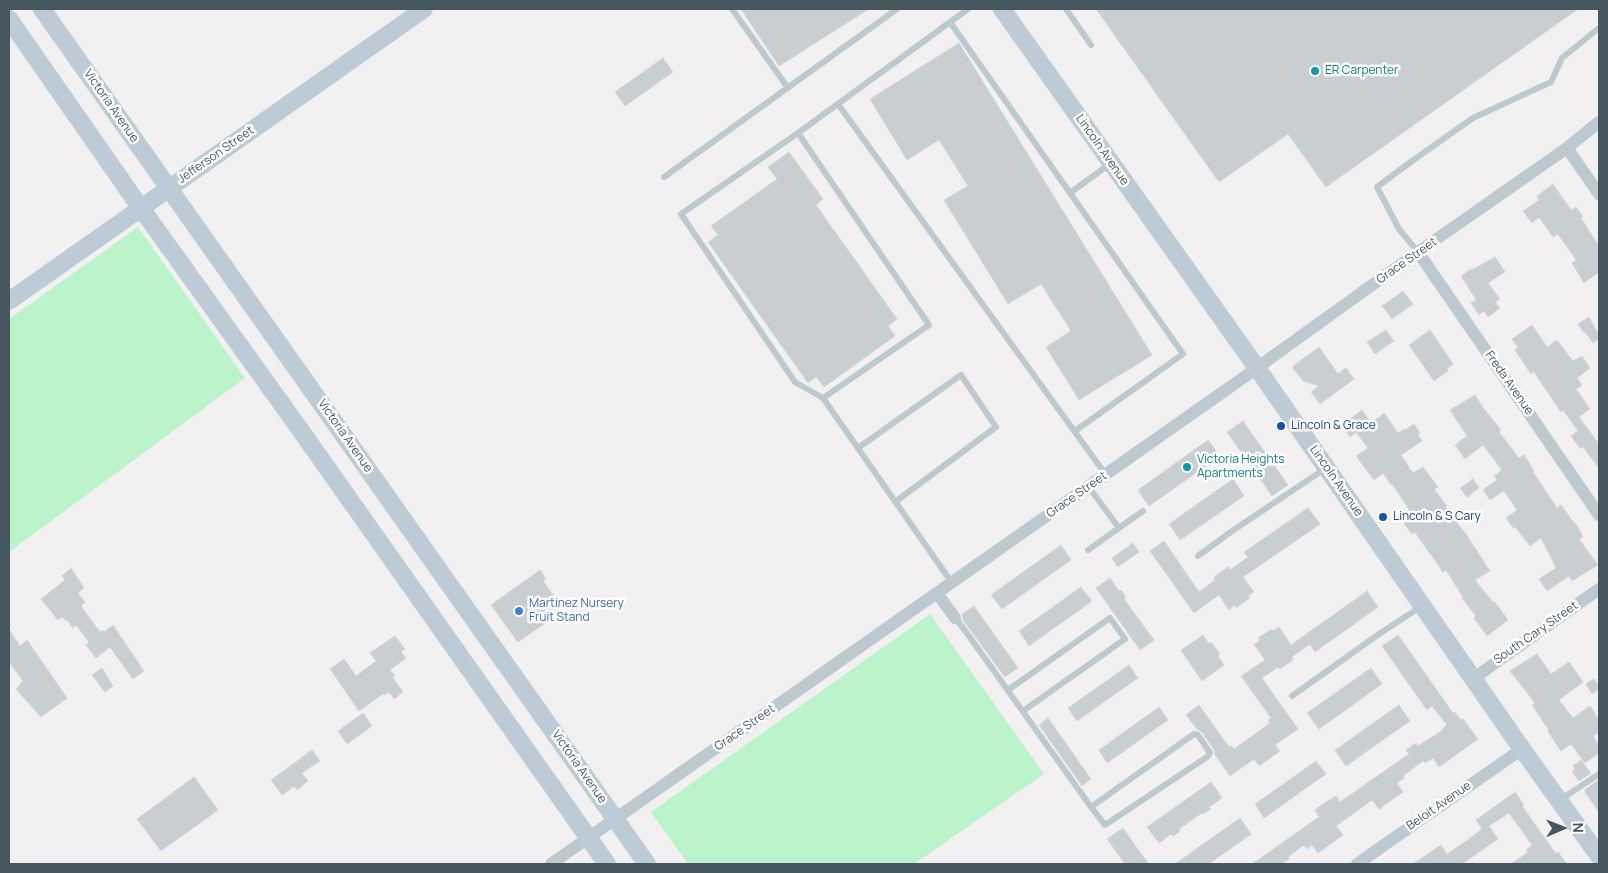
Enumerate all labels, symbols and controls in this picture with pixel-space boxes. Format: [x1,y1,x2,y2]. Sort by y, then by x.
place label: ER Carpenter [1325,64,1398,78]
marker: ER Carpenter [1309,65,1321,77]
street label: Victoria Avenue [81,67,141,145]
street label: Lincoln Avenue [1072,112,1132,188]
street label: Jefferson Street [175,123,257,187]
street label: Grace Street [1374,235,1440,287]
street label: Freda Avenue [1482,348,1536,418]
street label: Victoria Avenue [315,397,375,475]
place label: Lincoln & Grace [1291,419,1376,433]
marker: Lincoln & Grace [1275,420,1287,432]
street label: Lincoln Avenue [1306,443,1366,519]
place label: Victoria Heights Apartments [1197,453,1285,481]
marker: Victoria Heights Apartments [1181,461,1193,473]
street label: Grace Street [1044,469,1110,521]
place label: Lincoln & S Cary [1393,510,1481,524]
marker: Lincoln & S Cary [1377,511,1389,523]
place label: Martinez Nursery Fruit Stand [529,597,624,625]
street label: South Cary Street [1491,599,1581,667]
marker: Martinez Nursery Fruit Stand [513,605,525,617]
street label: Grace Street [712,702,778,754]
street label: Victoria Avenue [549,728,609,806]
street label: Beloit Avenue [1404,778,1474,834]
north arrow [1538,803,1588,853]
text: N [1569,823,1588,833]

